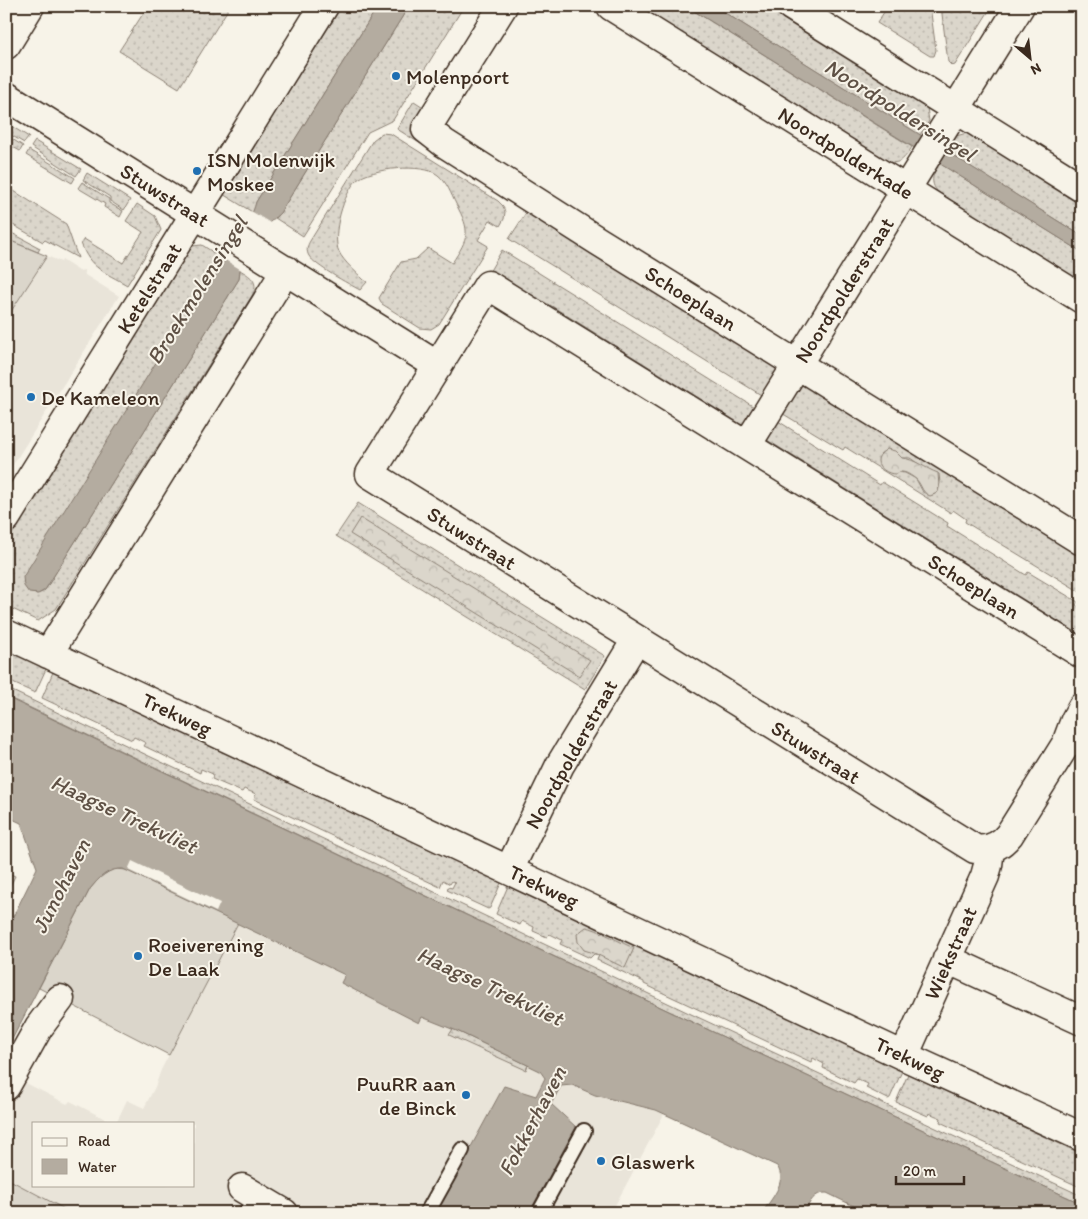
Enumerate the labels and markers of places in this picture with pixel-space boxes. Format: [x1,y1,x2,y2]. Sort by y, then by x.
place label: Molenpoort [406,64,509,89]
marker: Molenpoort [390,70,402,82]
place label: ISN Molenwijk Moskee [207,147,336,196]
marker: ISN Molenwijk Moskee [191,165,203,177]
place label: De Kameleon [41,385,160,410]
marker: De Kameleon [25,391,37,403]
place label: Roeiverening De Laak [148,932,264,981]
marker: Roeiverening De Laak [132,950,144,962]
place label: PuuRR aan de Binck [357,1071,456,1120]
marker: PuuRR aan de Binck [460,1089,472,1101]
place label: Glaswerk [611,1149,695,1174]
marker: Glaswerk [595,1155,607,1167]

